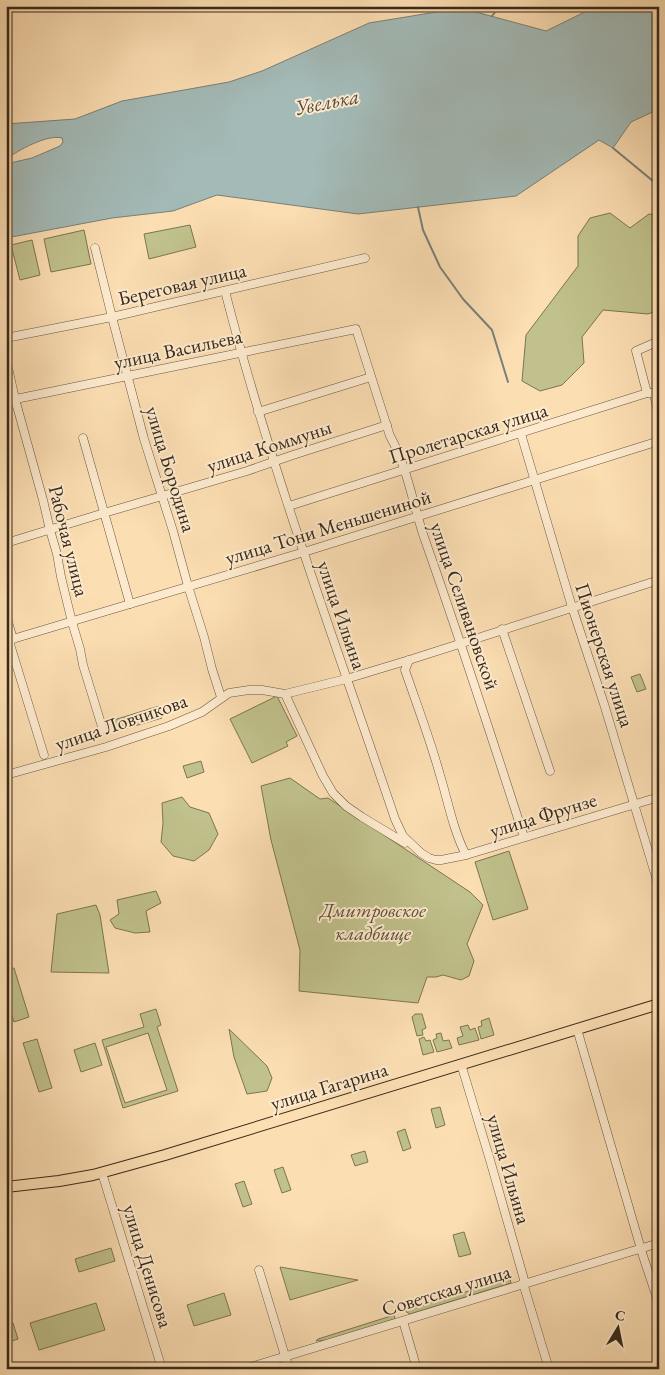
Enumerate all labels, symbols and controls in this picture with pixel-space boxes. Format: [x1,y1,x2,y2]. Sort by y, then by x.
water label: Увелька [292,82,361,121]
street label: Береговая улица [115,257,249,311]
street label: улица Васильева [111,323,245,375]
street label: Пролетарская улица [385,396,551,470]
street label: улица Бородина [140,403,202,535]
street label: улица Коммуны [203,414,335,478]
street label: Рабочая улица [43,483,95,599]
street label: улица Тони Меньшениной [222,483,435,571]
street label: улица Селивановской [424,519,506,694]
street label: улица Ильина [311,557,373,673]
street label: Пионерская улица [569,579,641,731]
street label: улица Ловчикова [51,687,191,757]
street label: улица Фрунзе [486,786,600,844]
park label: Дмитровское кладбище [318,897,426,946]
street label: улица Гагарина [267,1056,391,1116]
street label: улица Ильина [481,1111,537,1227]
street label: улица Денисова [117,1201,179,1331]
street label: Советская улица [378,1258,514,1322]
north arrow [592,1302,642,1352]
text: С [614,1305,627,1325]

